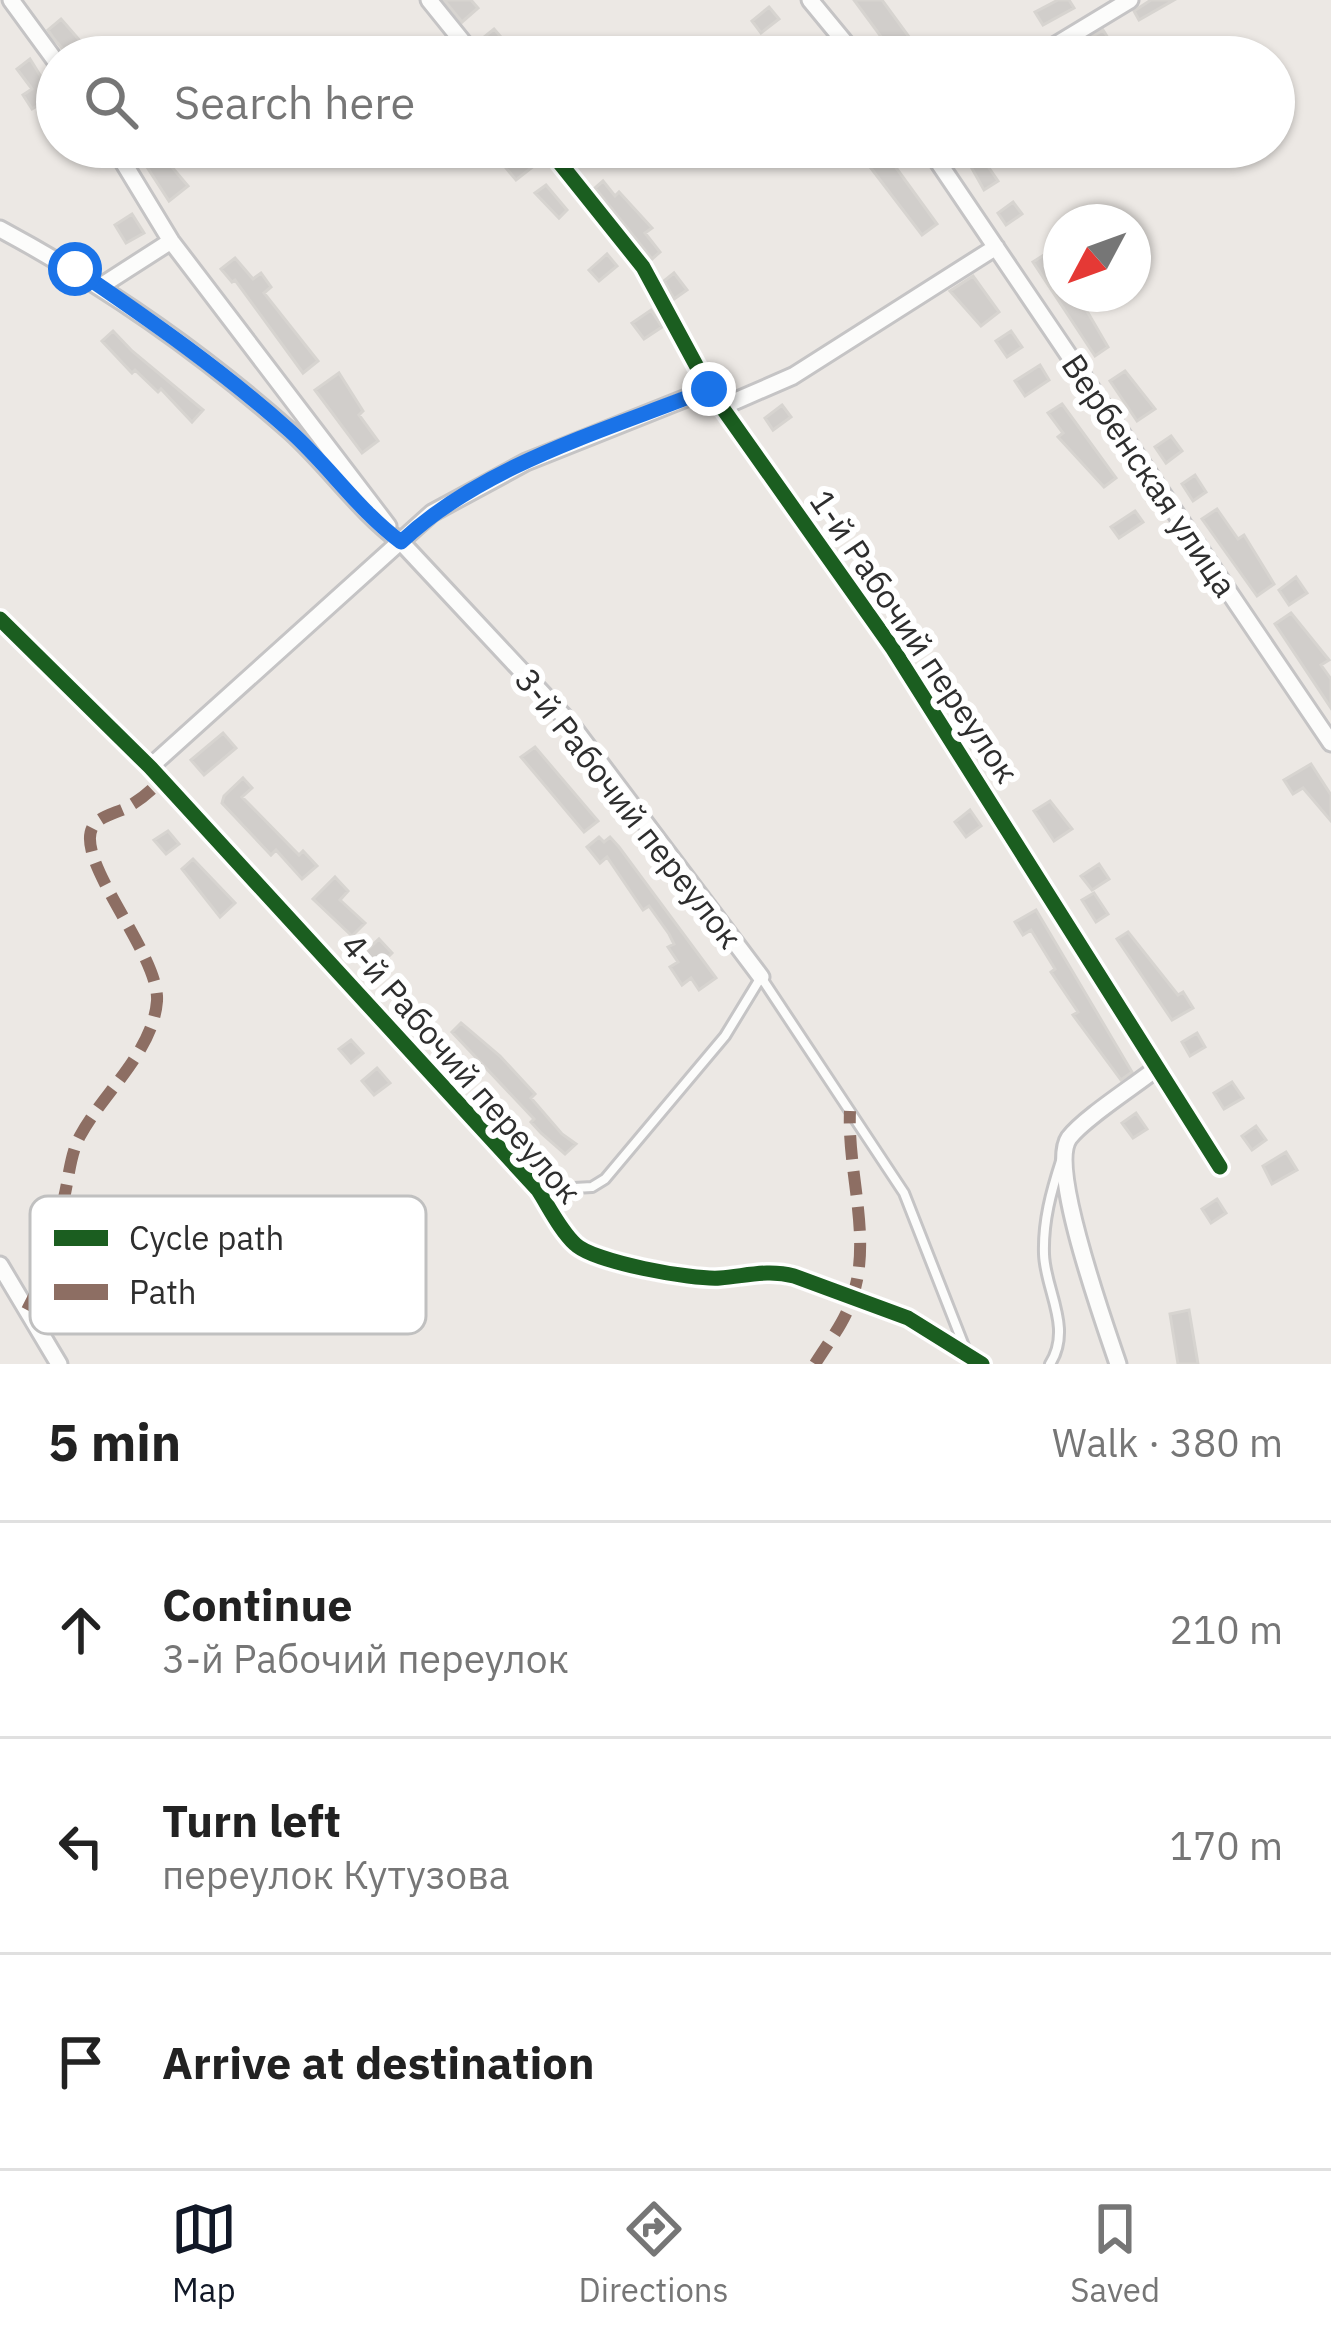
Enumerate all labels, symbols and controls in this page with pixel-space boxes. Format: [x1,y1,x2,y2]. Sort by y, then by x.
search box [36,36,1295,168]
icon: search [78,69,144,135]
text: Search here [174,73,415,131]
north arrow [1043,204,1151,312]
route start [48,242,102,296]
street label: Вербенская улица [1053,345,1247,605]
route end [682,362,736,416]
street label: 1-й Рабочий переулок [801,481,1029,791]
street label: 3-й Рабочий переулок [506,659,752,957]
street label: 4-й Рабочий переулок [333,924,591,1212]
legend [30,1196,426,1334]
text: Cycle path [129,1216,284,1259]
text: Path [129,1270,197,1313]
text: 5 min [48,1409,181,1475]
text: Walk · 380 m [1052,1417,1283,1468]
text: Continue [162,1575,353,1633]
icon: ahead [48,1597,114,1663]
text: 210 m [1170,1604,1283,1655]
text: 3-й Рабочий переулок [162,1633,569,1684]
text: Turn left [162,1791,341,1849]
icon: left [48,1813,114,1879]
text: 170 m [1170,1820,1283,1871]
text: переулок Кутузова [162,1849,510,1900]
icon: arrive [48,2029,114,2095]
text: Arrive at destination [162,2033,595,2091]
tab: Map [171,2196,237,2311]
tab: Directions [579,2196,729,2311]
tab: Saved [1070,2196,1160,2311]

